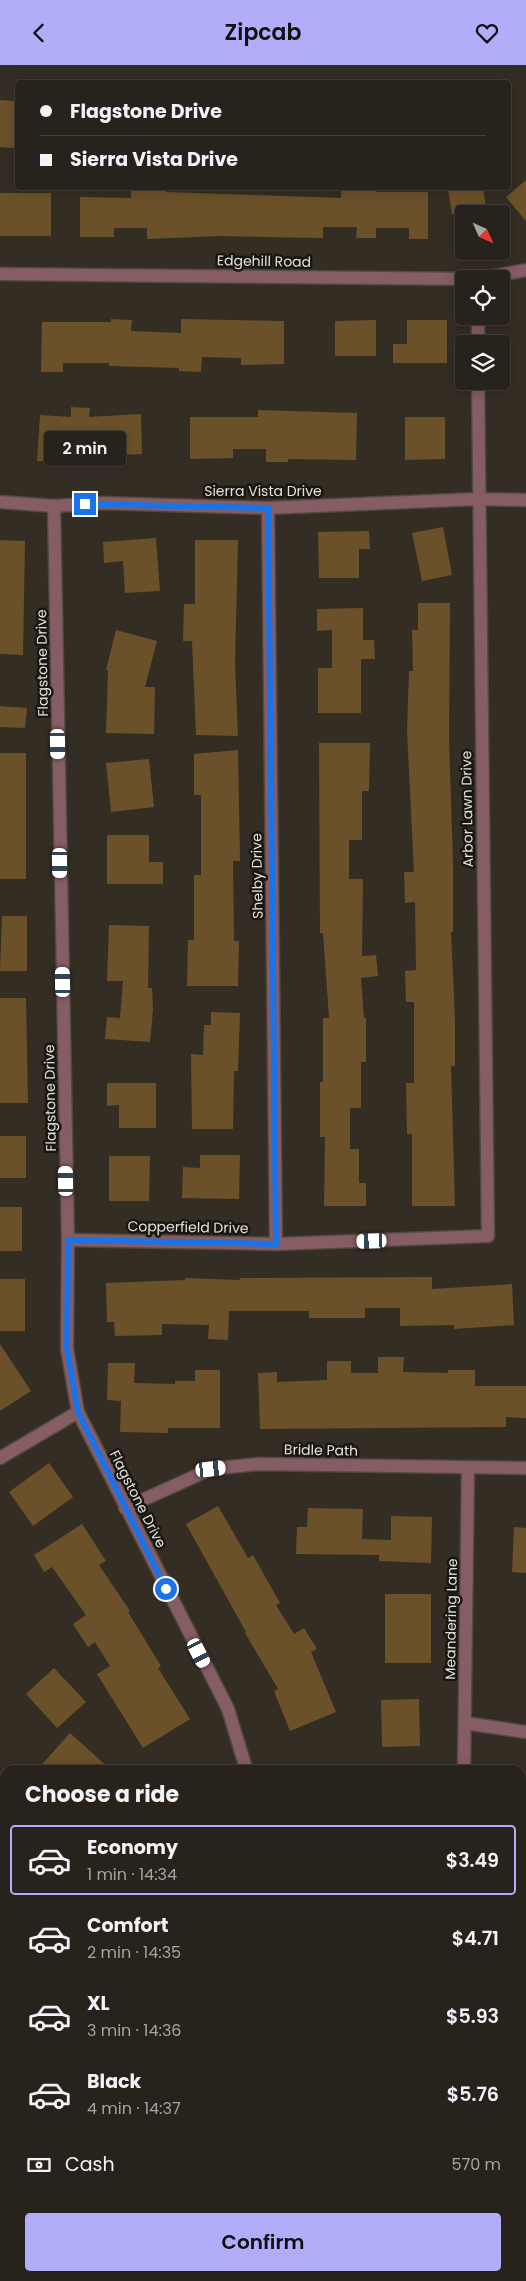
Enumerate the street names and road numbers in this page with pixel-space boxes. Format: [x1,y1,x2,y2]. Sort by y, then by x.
street label: Edgehill Road [217,250,311,272]
street label: Sierra Vista Drive [204,481,322,501]
street label: Flagstone Drive [31,609,53,717]
street label: Arbor Lawn Drive [456,750,478,868]
street label: Shelby Drive [246,833,268,919]
street label: Flagstone Drive [39,1044,61,1152]
street label: Copperfield Drive [127,1216,249,1238]
street label: Bridle Path [284,1439,358,1461]
street label: Flagstone Drive [105,1447,171,1552]
street label: Meandering Lane [440,1558,462,1680]

